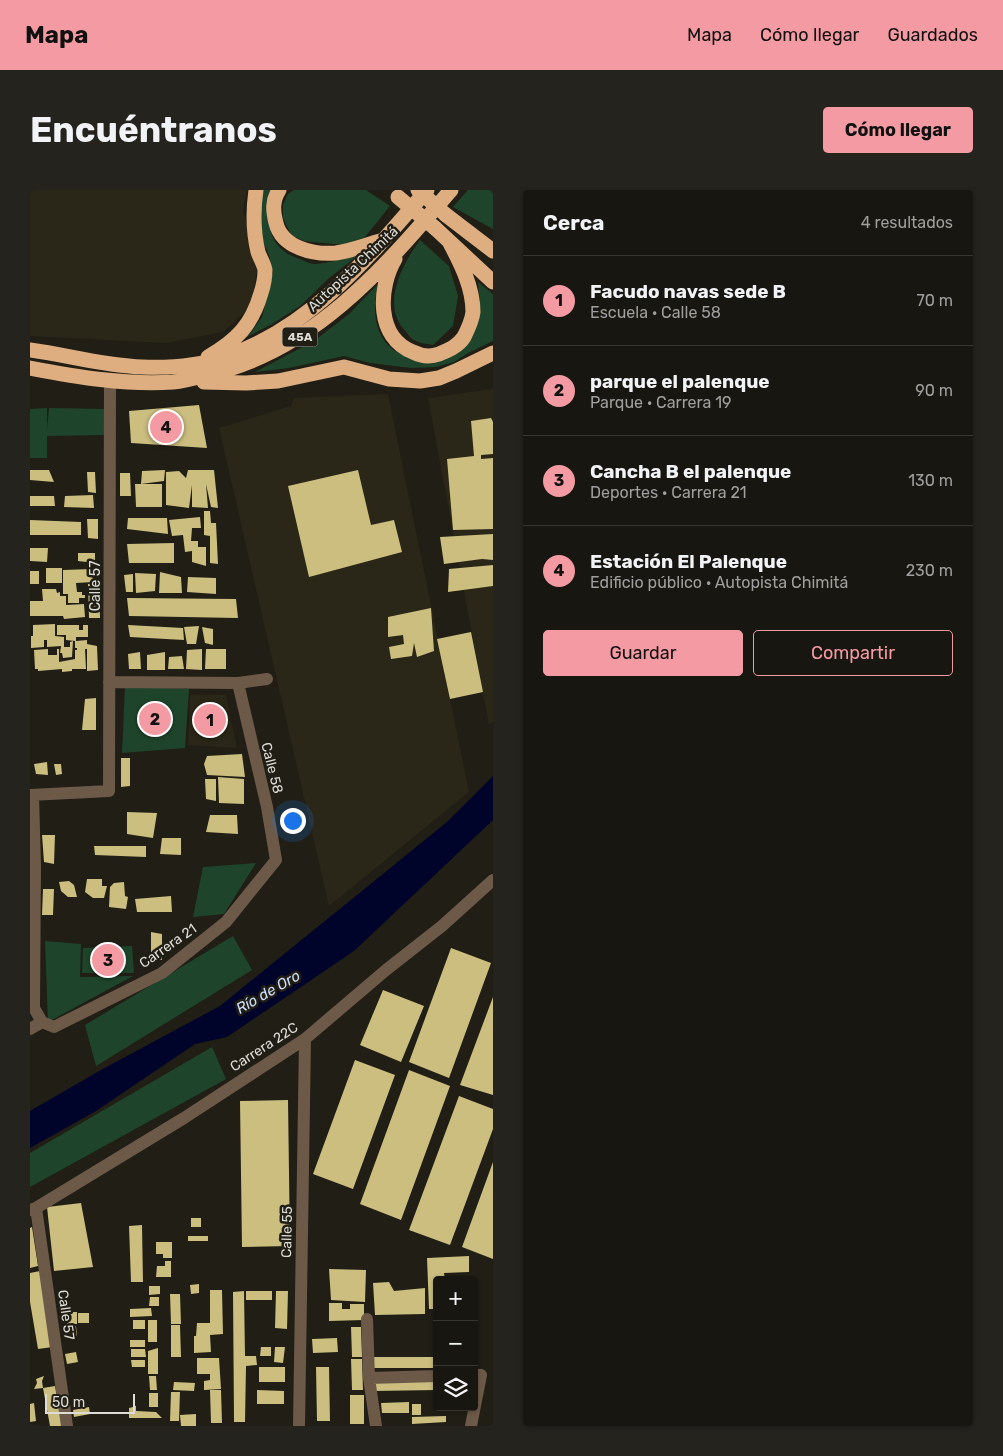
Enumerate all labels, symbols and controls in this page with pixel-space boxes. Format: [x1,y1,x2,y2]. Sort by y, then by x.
text: Mapa [25,21,88,49]
text: Mapa [687,24,732,46]
text: Cómo llegar [760,24,859,46]
text: Guardados [887,24,978,46]
button: Cómo llegar [823,107,973,153]
text: Encuéntranos [30,109,277,151]
text: Cerca [543,210,604,235]
text: 4 resultados [861,213,953,232]
street label: Autopista Chimitá [304,223,402,315]
text: Facudo navas sede B [590,280,786,303]
text: 1 [555,291,563,310]
text: 70 m [916,291,953,310]
text: Escuela · Calle 58 [590,303,721,322]
road number: 45A [282,328,318,346]
text: parque el palenque [590,370,770,393]
text: 2 [554,381,564,400]
text: 90 m [915,381,953,400]
text: Parque · Carrera 19 [590,393,732,412]
pin: 4 [150,408,182,446]
text: Cancha B el palenque [590,460,791,483]
text: 3 [554,471,564,490]
text: 130 m [908,471,953,490]
text: Deportes · Carrera 21 [590,483,747,502]
text: Estación El Palenque [590,550,787,573]
street label: Calle 57 [87,561,104,611]
text: 4 [554,561,564,580]
text: 230 m [906,561,953,580]
text: Edificio público · Autopista Chimitá [590,573,848,592]
button: Guardar [543,630,743,676]
button: Compartir [753,630,953,676]
pin: 2 [139,700,171,738]
pin: 1 [194,701,226,739]
street label: Calle 58 [257,741,287,796]
your location [280,808,306,834]
street label: Carrera 21 [136,920,200,972]
pin: 3 [92,941,124,979]
water label: Río de Oro [233,966,304,1018]
street label: Carrera 22C [227,1019,301,1075]
street label: Calle 55 [278,1206,296,1258]
map controls [433,1276,478,1411]
button: + [433,1276,478,1321]
street label: Calle 57 [54,1289,78,1341]
button: − [433,1321,478,1366]
button: layers [433,1366,478,1411]
scale bar [45,1391,135,1414]
text: 50 m [52,1394,85,1411]

